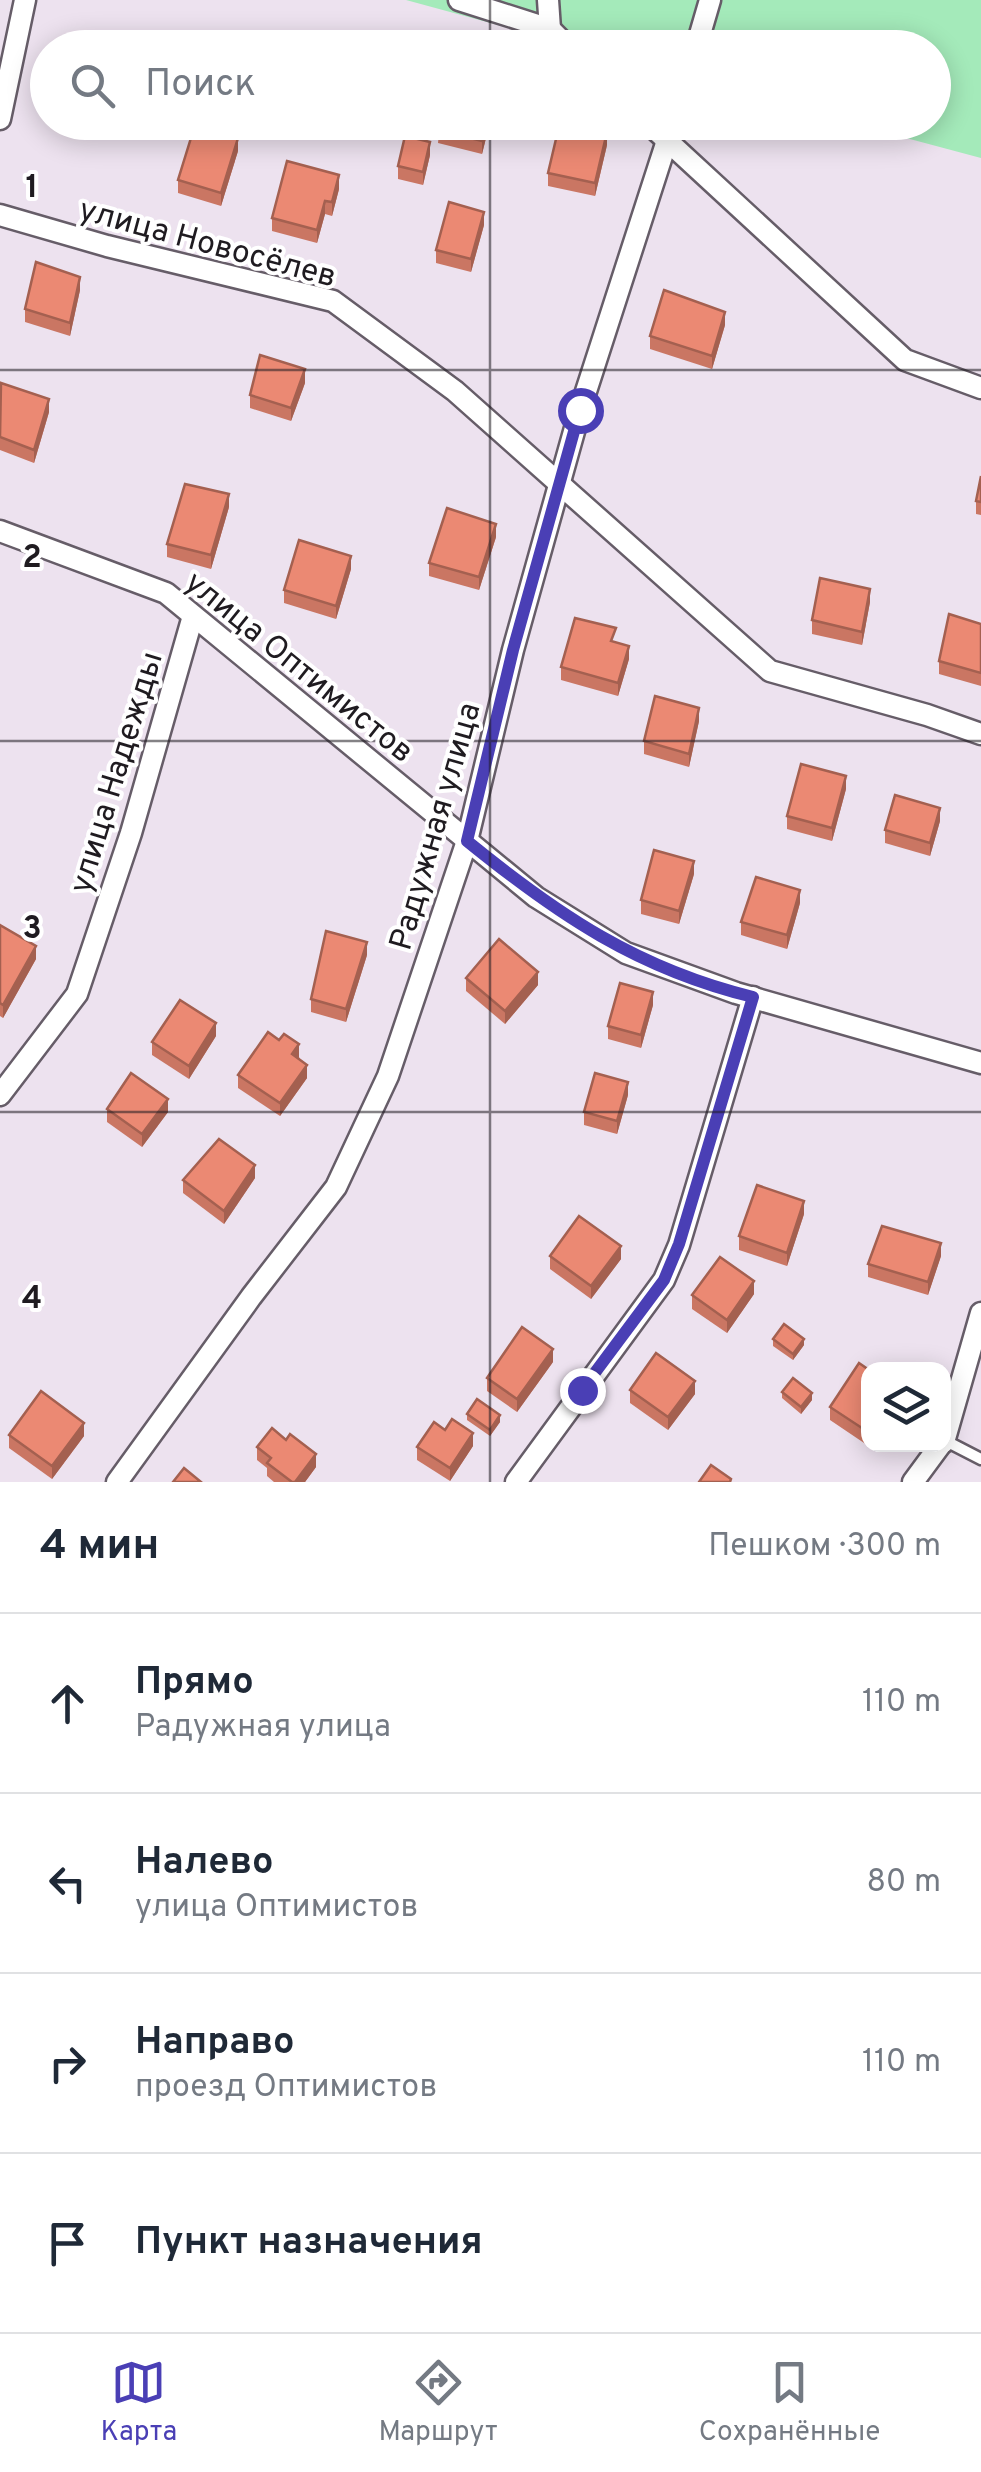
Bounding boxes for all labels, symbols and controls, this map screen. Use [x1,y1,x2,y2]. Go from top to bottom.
search box [30,30,951,140]
icon: search [65,58,120,113]
text: Поиск [145,61,256,110]
text: 1 [26,169,38,209]
street label: улица Новосёлев [74,191,340,298]
route start [558,388,604,434]
text: 2 [22,539,42,579]
street label: улица Оптимистов [175,564,421,773]
street label: улица Надежды [62,647,174,899]
street label: Радужная улица [382,698,491,955]
text: 3 [22,910,42,950]
text: 4 [22,1280,42,1320]
map controls [861,1362,951,1452]
button: layers [861,1362,951,1452]
route end [560,1368,606,1414]
text: 4 мин [40,1521,159,1574]
text: Пешком · 300 m [708,1527,941,1567]
text: Прямо [135,1659,254,1708]
icon: ahead [40,1676,95,1731]
text: 110 m [862,1683,941,1723]
text: Радужная улица [135,1708,391,1748]
text: Налево [135,1839,274,1888]
icon: left [40,1856,95,1911]
text: 80 m [867,1863,941,1903]
text: улица Оптимистов [135,1888,418,1928]
text: Направо [135,2019,295,2068]
icon: right [40,2036,95,2091]
text: 110 m [862,2043,941,2083]
text: проезд Оптимистов [135,2068,437,2108]
icon: arrive [40,2216,95,2271]
text: Пункт назначения [135,2219,483,2268]
tab: Карта [101,2355,177,2451]
tab: Маршрут [378,2355,498,2451]
tab: Сохранённые [699,2355,880,2451]

